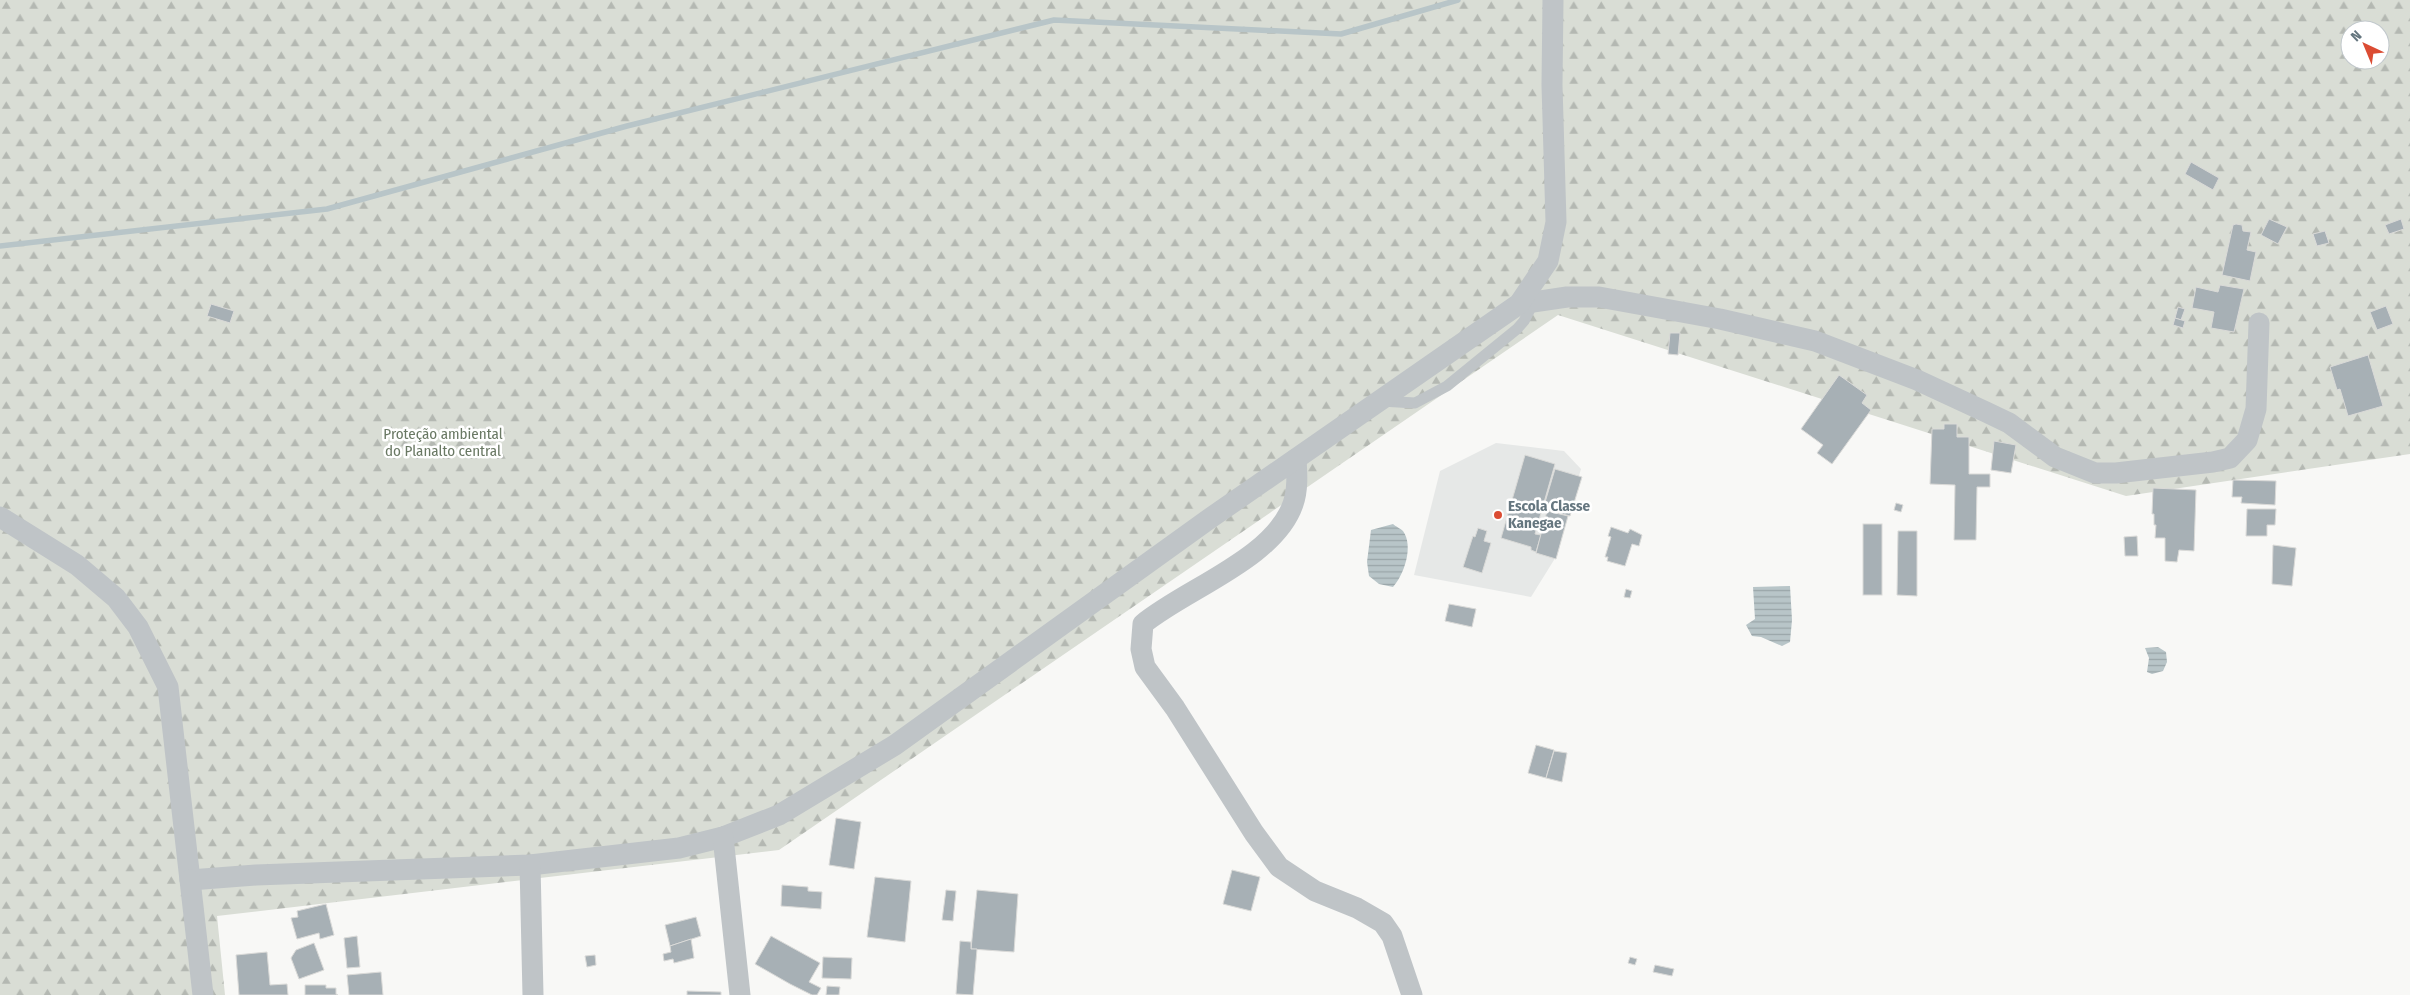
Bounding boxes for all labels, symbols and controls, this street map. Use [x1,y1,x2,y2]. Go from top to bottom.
north arrow [2340,20,2390,70]
text: N [2347,27,2365,45]
park label: Proteção ambiental do Planalto central [383,425,503,460]
place label: Escola Classe Kanegae [1508,497,1591,532]
marker: Escola Classe Kanegae [1492,509,1504,521]

